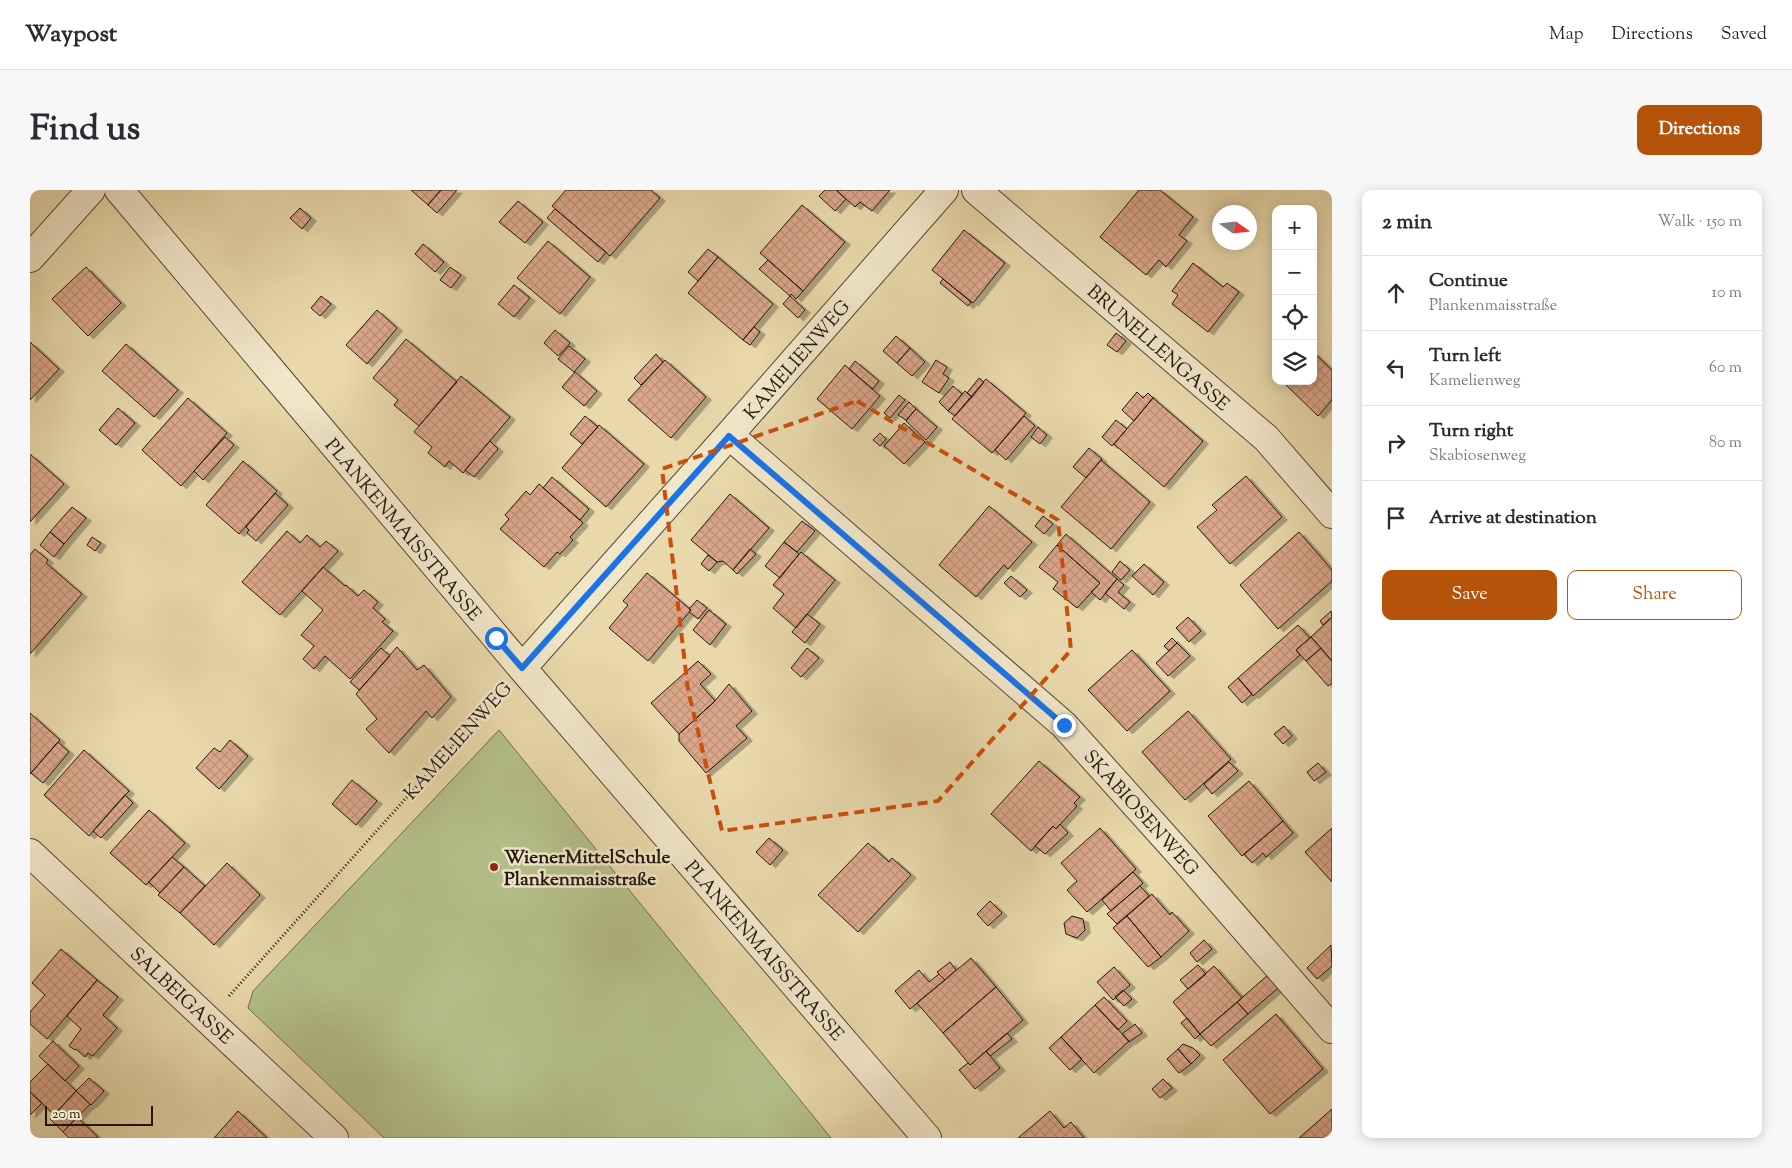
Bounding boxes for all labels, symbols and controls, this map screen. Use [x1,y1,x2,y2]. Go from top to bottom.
text: Waypost [25,18,117,52]
text: Map [1549,22,1584,48]
text: Directions [1612,22,1693,48]
text: Saved [1721,22,1767,48]
text: Find us [30,105,140,156]
button: Directions [1637,105,1762,155]
north arrow [1212,205,1257,250]
map controls [1272,205,1317,385]
button: + [1272,205,1317,250]
text: 2 min [1382,208,1432,238]
text: Walk · 150 m [1658,211,1742,234]
button: − [1272,250,1317,295]
text: Continue [1429,268,1508,295]
street label: BRUNELLENGASSE [1080,279,1235,419]
icon: ahead [1382,279,1410,307]
text: 10 m [1712,282,1742,305]
street label: KAMELIENWEG [738,295,857,426]
button: locate [1272,295,1317,340]
text: Plankenmaisstraße [1429,295,1557,318]
button: layers [1272,340,1317,385]
text: Turn left [1429,343,1501,370]
icon: left [1382,354,1410,382]
text: 60 m [1709,357,1742,380]
text: Kamelienweg [1429,370,1521,393]
text: Turn right [1429,418,1513,445]
icon: right [1382,429,1410,457]
text: 80 m [1709,432,1742,455]
street label: PLANKENMAISSTRASSE [317,433,487,628]
text: Skabiosenweg [1429,445,1526,468]
icon: arrive [1382,504,1410,532]
text: Arrive at destination [1429,505,1597,532]
button: Save [1382,570,1557,620]
button: Share [1567,570,1742,620]
route start [485,627,508,650]
street label: KAMELIENWEG [398,677,519,807]
route end [1053,714,1076,737]
street label: SKABIOSENWEG [1076,745,1204,883]
place label: WienerMittelSchule Plankenmaisstraße [504,845,670,894]
street label: PLANKENMAISSTRASSE [677,856,849,1048]
marker: WienerMittelSchule Plankenmaisstraße [488,861,500,873]
street label: SALBEIGASSE [123,942,238,1052]
scale bar [45,1103,152,1126]
text: 20 m [52,1105,81,1125]

